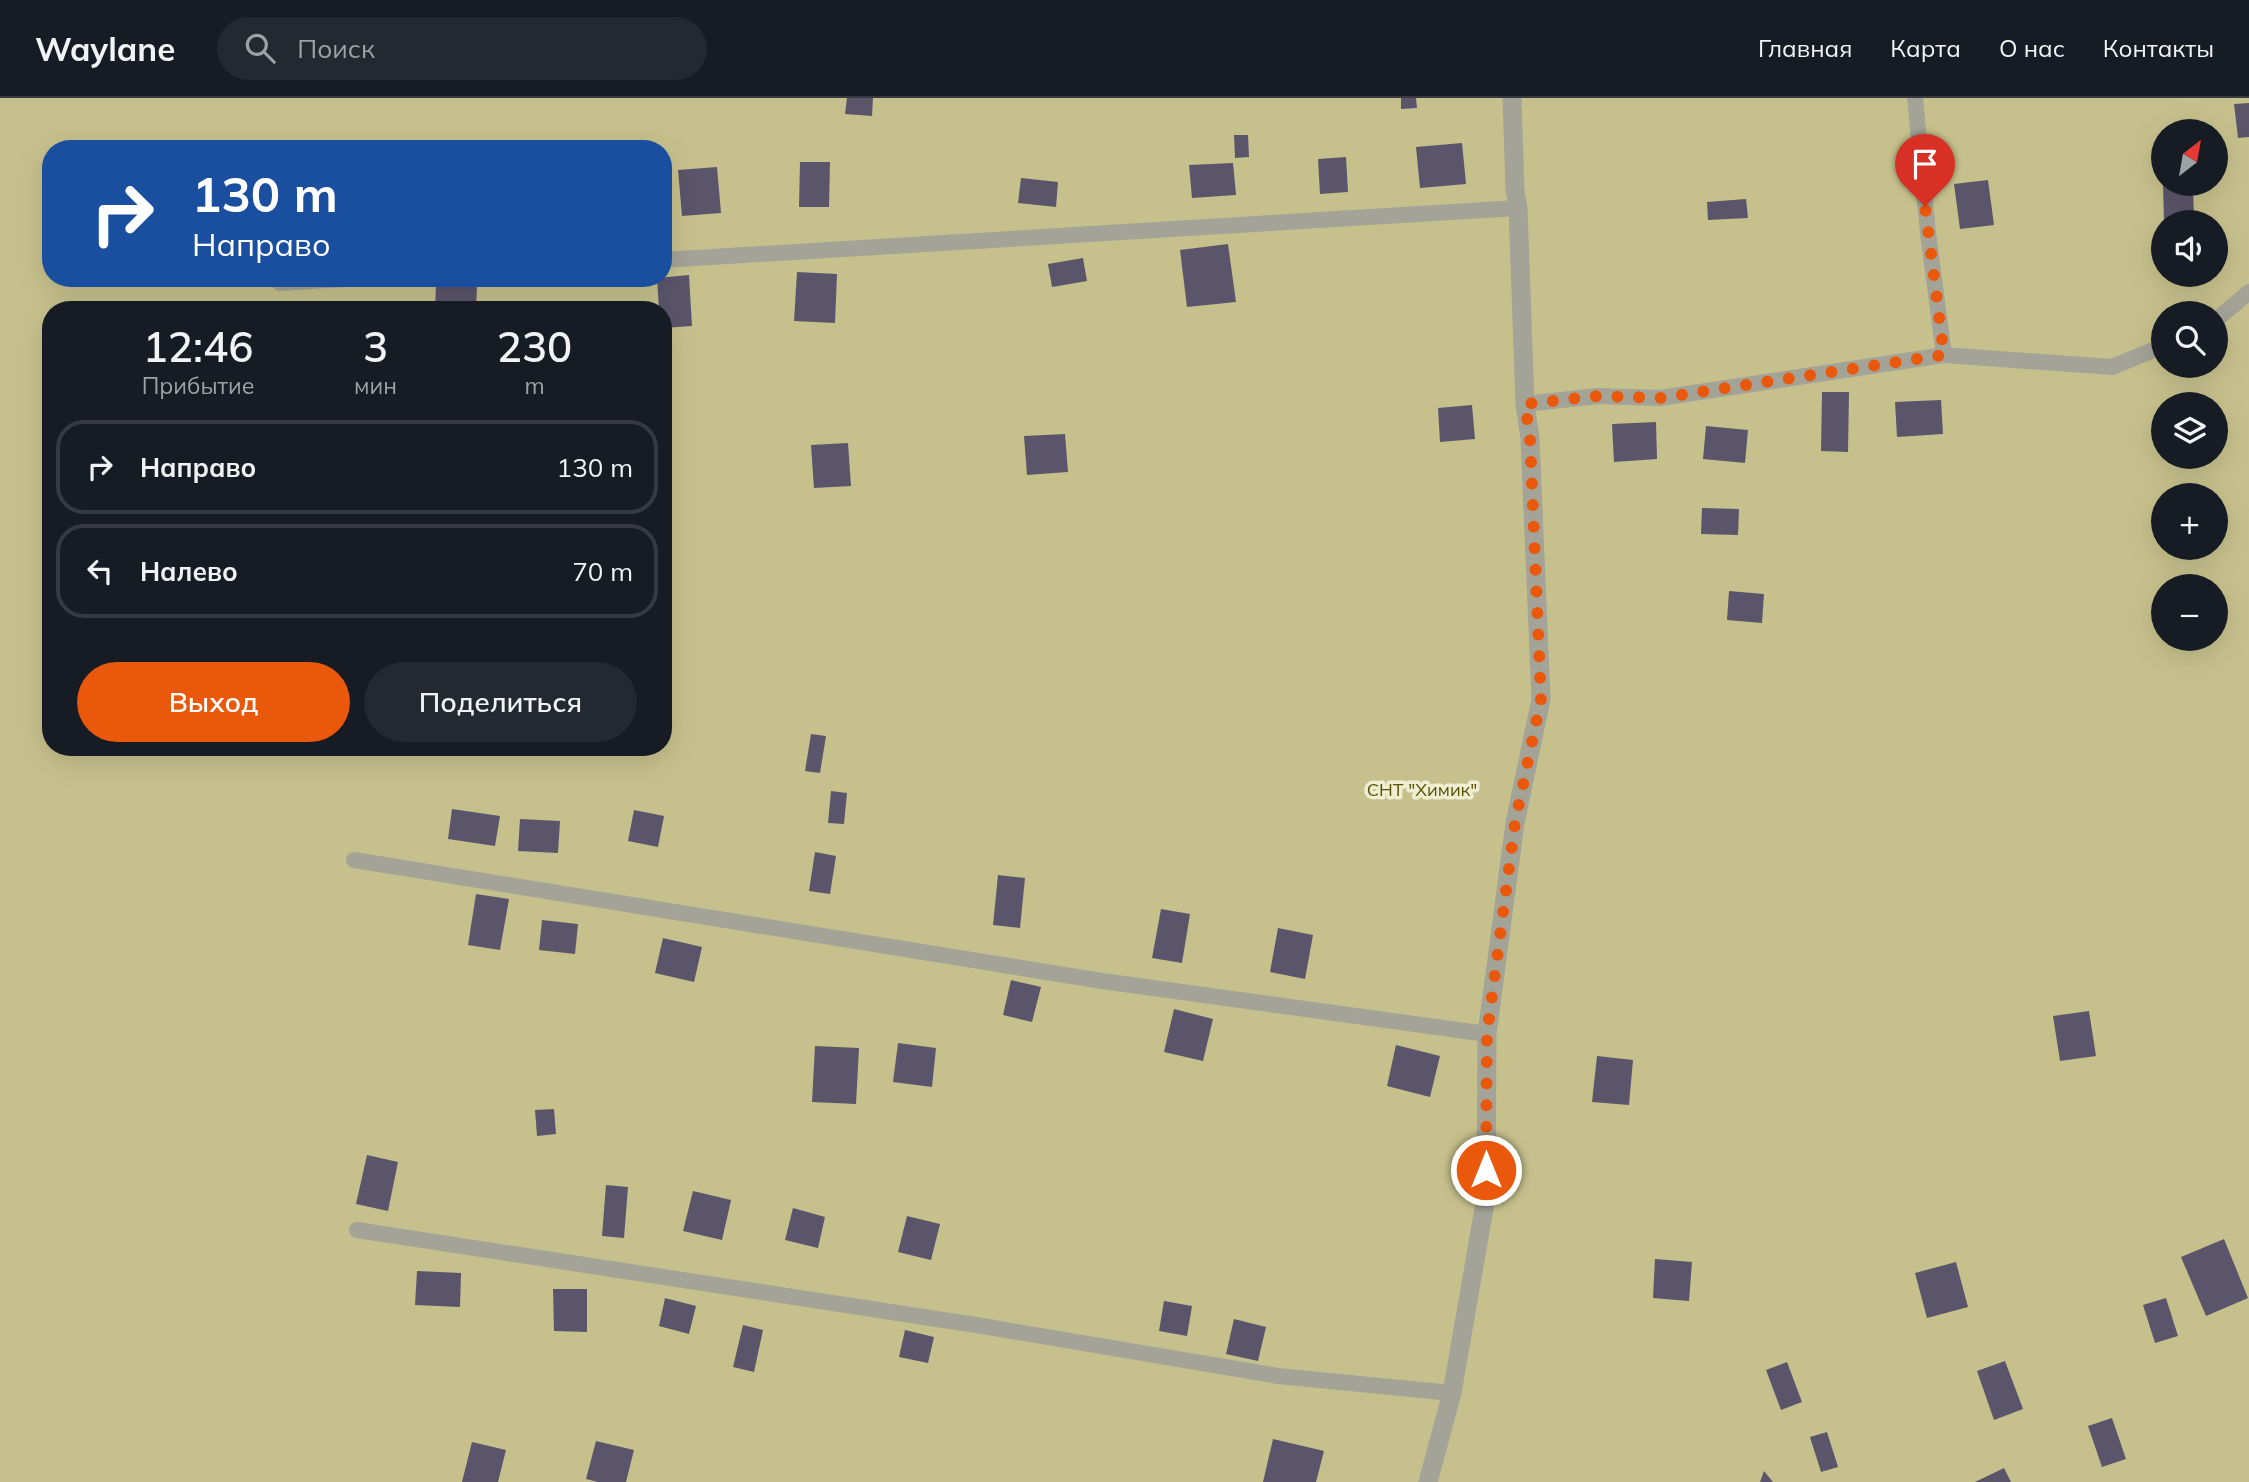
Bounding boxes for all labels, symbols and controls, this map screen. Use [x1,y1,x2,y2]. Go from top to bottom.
search box [217,17,707,80]
text: Waylane [35,28,175,69]
icon: search [241,29,279,67]
text: Поиск [297,32,375,65]
text: Главная [1758,33,1852,63]
text: Карта [1890,33,1961,63]
text: О нас [1999,33,2065,63]
text: Контакты [2103,33,2214,63]
north arrow [2151,119,2228,196]
map controls [2151,119,2228,651]
pin [1895,134,1955,206]
icon: arrive [1906,145,1944,183]
text: 130 m [192,163,338,224]
icon: right [77,168,168,259]
button: sound [2151,210,2228,287]
text: Направо [192,224,331,264]
button: search [2151,301,2228,378]
text: 12:46 [143,320,253,373]
text: 3 [363,320,388,373]
text: 230 [497,320,572,373]
text: Прибытие [142,371,254,400]
text: мин [354,371,397,400]
text: m [524,371,545,400]
button: layers [2151,392,2228,469]
icon: right [81,448,119,486]
text: Направо [140,451,256,484]
text: 130 m [557,451,633,484]
button: + [2151,483,2228,560]
icon: left [81,552,119,590]
text: Налево [140,555,238,588]
text: 70 m [572,555,633,588]
button: − [2151,574,2228,651]
button: Выход [77,662,350,742]
button: Поделиться [364,662,637,742]
park label: СНТ "Химик" [1367,778,1477,801]
position arrow [1449,1133,1523,1207]

